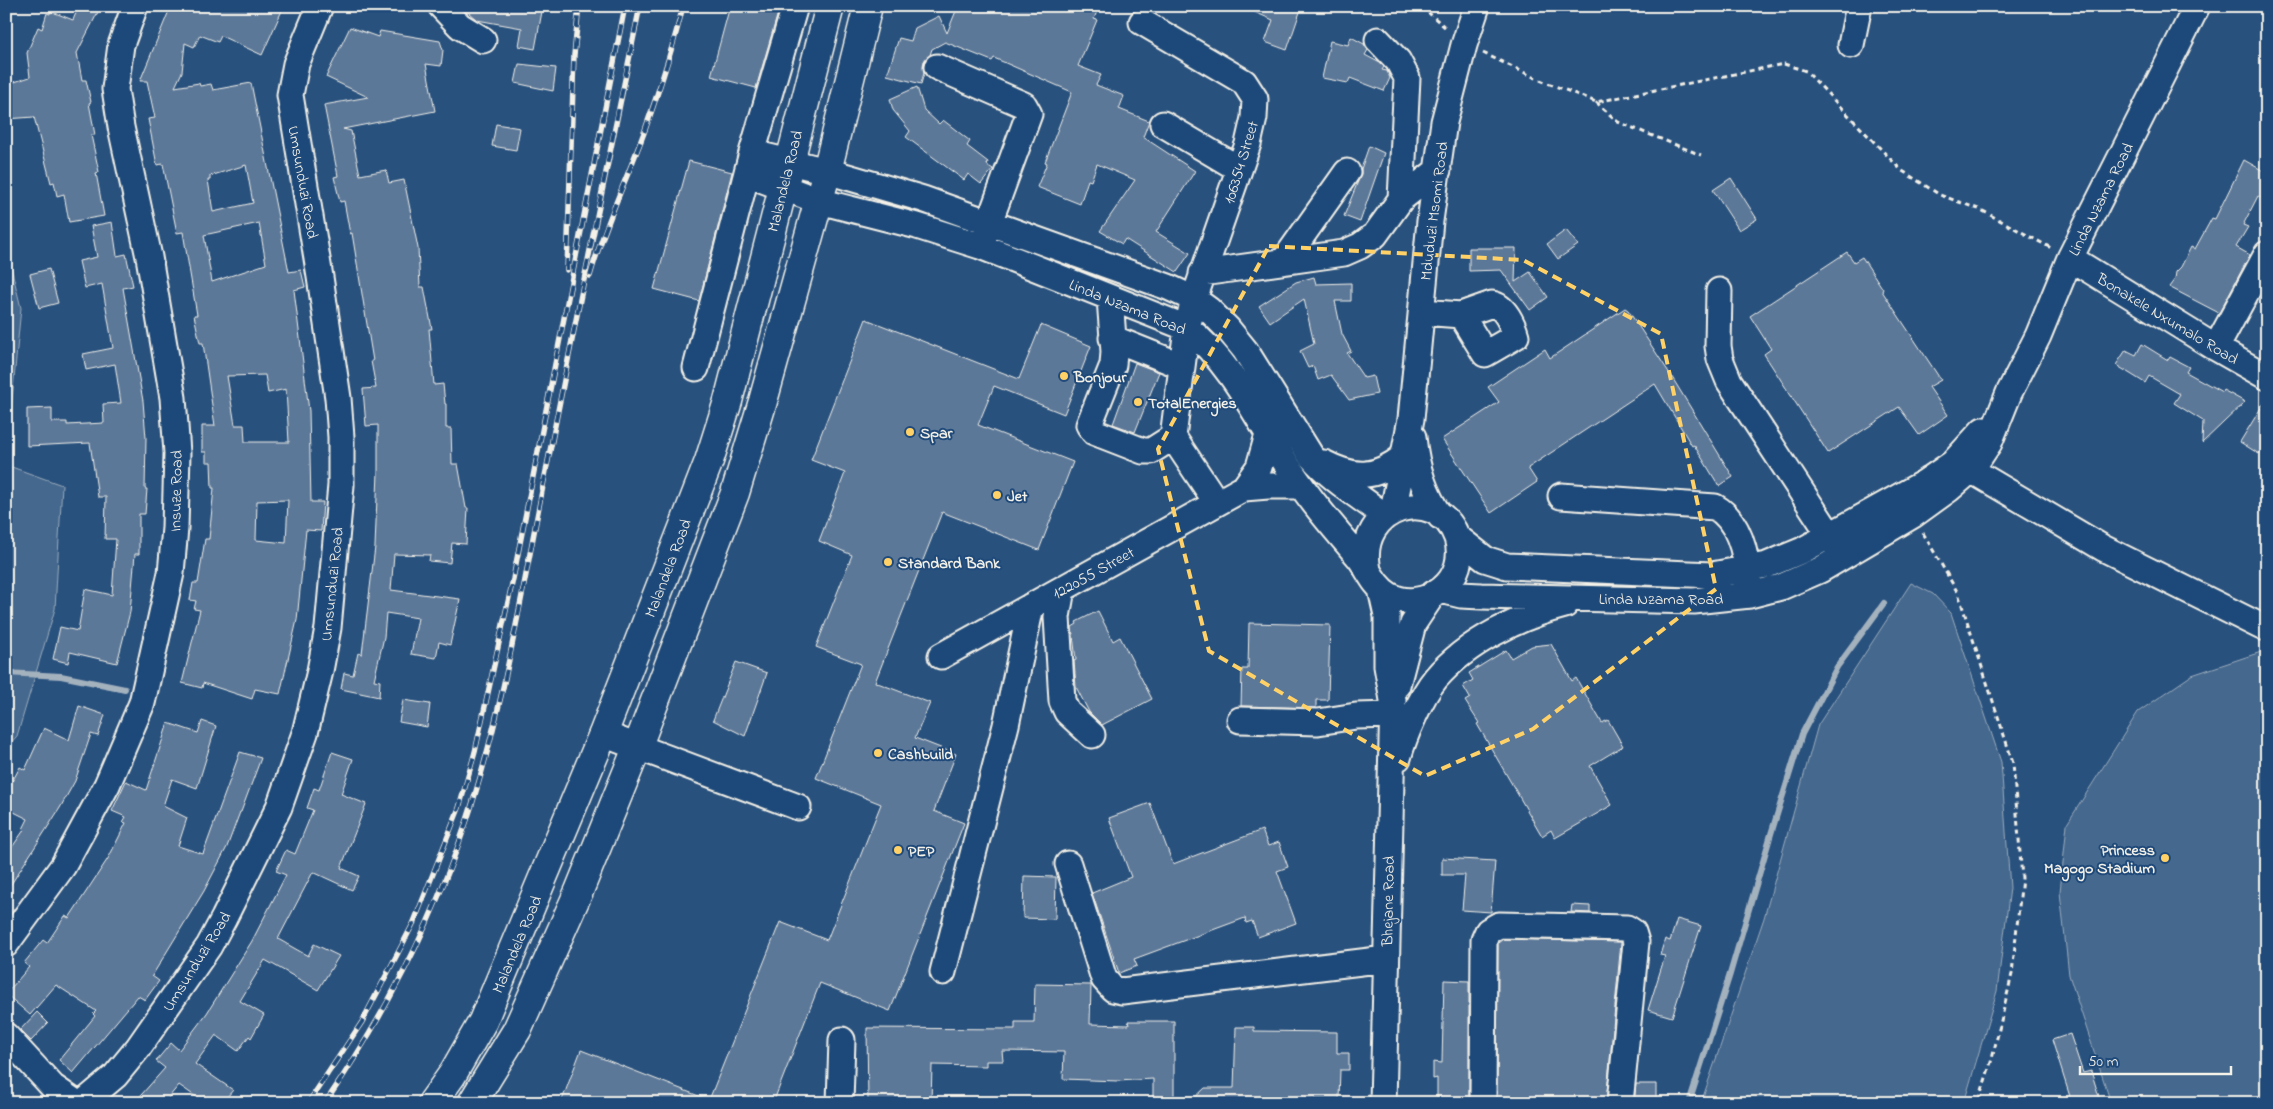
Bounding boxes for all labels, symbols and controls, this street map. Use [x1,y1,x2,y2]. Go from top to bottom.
street label: 106354 Street [1218,117,1266,207]
street label: Umsunduzi Road [280,124,324,241]
street label: Malandela Road [762,128,810,235]
street label: Linda Nzama Road [2063,139,2141,261]
street label: Mduduzi Msomi Road [1415,140,1455,282]
street label: Bonakele Nxumalo Road [2091,267,2242,372]
street label: Linda Nzama Road [1065,273,1189,342]
place label: Bonjour [1073,366,1128,390]
marker: Bonjour [1058,370,1070,382]
place label: TotalEnergies [1148,392,1237,417]
marker: TotalEnergies [1132,396,1144,408]
place label: Spar [920,422,954,446]
marker: Spar [904,426,916,438]
street label: Insuze Road [164,450,190,532]
place label: Jet [1007,485,1028,509]
marker: Jet [991,489,1003,501]
street label: Malandela Road [639,516,699,621]
street label: Umsunduzi Road [315,526,351,642]
street label: 122055 Street [1049,541,1140,606]
place label: Standard Bank [898,552,1001,576]
marker: Standard Bank [882,556,894,568]
street label: Linda Nzama Road [1599,588,1723,612]
place label: Cashbuild [888,743,953,767]
marker: Cashbuild [872,747,884,759]
place label: Princess Magogo Stadium [2044,839,2156,882]
place label: PEP [908,840,935,864]
marker: PEP [892,844,904,856]
marker: Princess Magogo Stadium [2159,852,2171,864]
street label: Bhejane Road [1376,856,1402,947]
street label: Malandela Road [487,892,549,997]
street label: Umsunduzi Road [157,907,238,1017]
scale bar [2080,1044,2232,1076]
text: 50 m [2088,1051,2119,1073]

